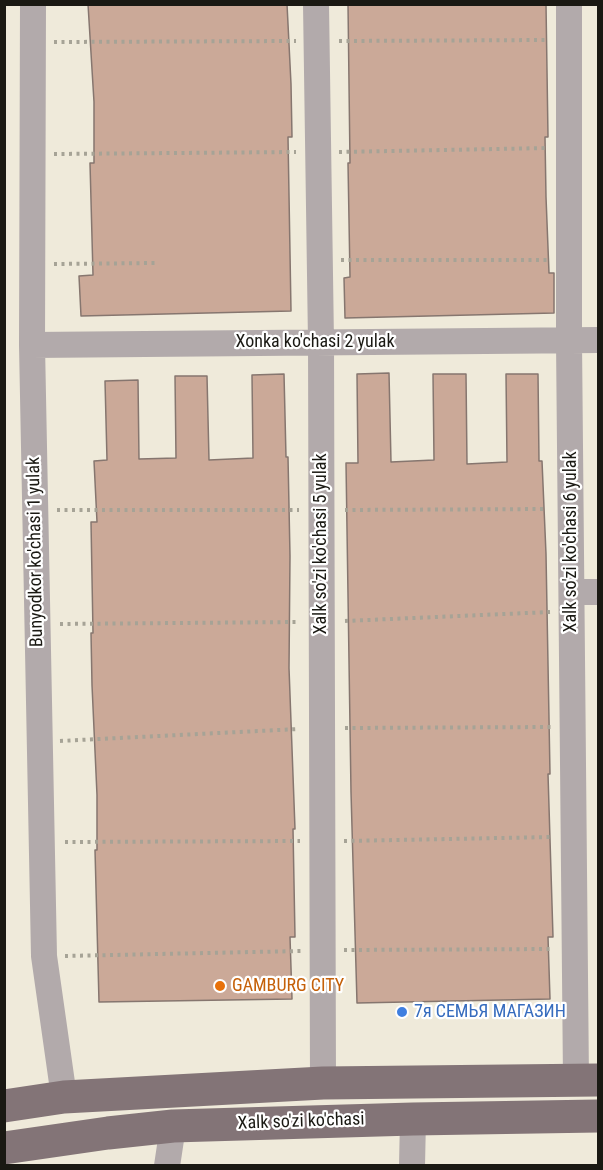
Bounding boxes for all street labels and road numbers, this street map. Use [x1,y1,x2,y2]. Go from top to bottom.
street label: Xonka ko'chasi 2 yulak [235,331,395,353]
street label: Xalk so'zi ko'chasi 6 yulak [560,451,582,633]
street label: Xalk so'zi ko'chasi 5 yulak [310,453,332,635]
street label: Bunyodkor ko'chasi 1 yulak [24,457,48,647]
street label: Xalk so'zi ko'chasi [237,1109,365,1135]

